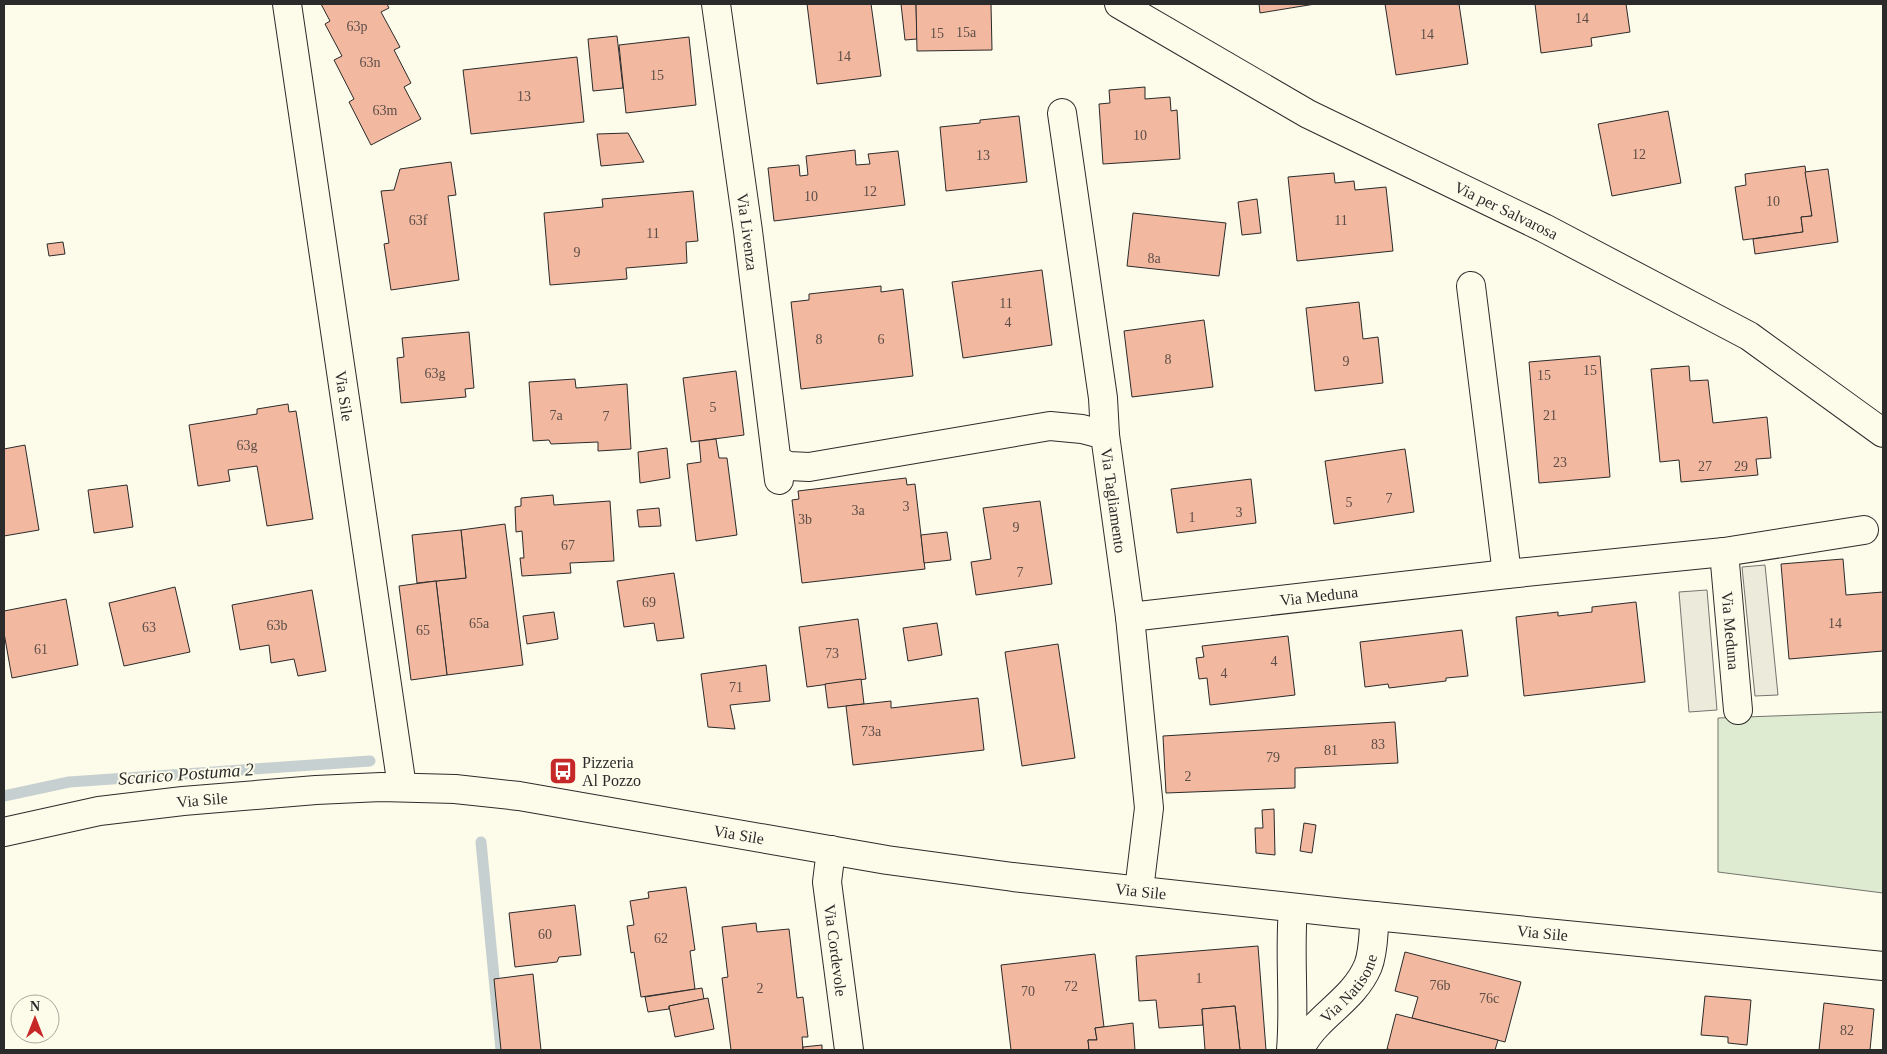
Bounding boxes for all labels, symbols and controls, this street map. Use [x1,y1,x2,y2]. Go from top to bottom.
house number: 14 [1575,11,1589,26]
house number: 63p [347,19,368,34]
house number: 15a [956,25,977,40]
house number: 15 [930,26,944,41]
house number: 14 [1420,27,1434,42]
house number: 14 [837,49,851,64]
house number: 63n [360,55,381,70]
house number: 15 [650,68,664,83]
house number: 13 [517,89,531,104]
house number: 63m [373,103,398,118]
house number: 10 [1133,128,1147,143]
house number: 12 [1632,147,1646,162]
house number: 13 [976,148,990,163]
street label: Via per Salvarosa [1452,178,1561,243]
house number: 12 [863,184,877,199]
house number: 10 [804,189,818,204]
street label: Via Livenza [734,192,761,271]
house number: 10 [1766,194,1780,209]
house number: 63f [409,213,428,228]
house number: 11 [1334,213,1348,228]
house number: 11 [646,226,660,241]
house number: 9 [574,245,581,260]
house number: 8a [1147,251,1161,266]
house number: 11 [999,296,1013,311]
house number: 4 [1005,315,1012,330]
house number: 8 [816,332,823,347]
house number: 6 [878,332,885,347]
house number: 8 [1165,352,1172,367]
house number: 9 [1343,354,1350,369]
house number: 15 [1583,363,1597,378]
house number: 63g [425,366,446,381]
house number: 15 [1537,368,1551,383]
street label: Via Sile [332,369,356,422]
house number: 5 [710,400,717,415]
house number: 7a [549,408,563,423]
house number: 21 [1543,408,1557,423]
house number: 7 [603,409,610,424]
house number: 63g [237,438,258,453]
street label: Via Tagliamento [1098,447,1129,554]
house number: 23 [1553,455,1567,470]
house number: 27 [1698,459,1712,474]
house number: 29 [1734,459,1748,474]
house number: 7 [1386,491,1393,506]
house number: 5 [1346,495,1353,510]
house number: 3 [903,499,910,514]
house number: 3a [851,503,865,518]
house number: 3 [1236,505,1243,520]
house number: 1 [1189,510,1196,525]
house number: 3b [798,512,812,527]
house number: 9 [1013,520,1020,535]
house number: 67 [561,538,575,553]
house number: 7 [1017,565,1024,580]
street label: Via Meduna [1279,583,1359,609]
street label: Via Meduna [1719,591,1742,671]
house number: 69 [642,595,656,610]
house number: 65a [469,616,490,631]
house number: 14 [1828,616,1842,631]
house number: 63b [267,618,288,633]
house number: 63 [142,620,156,635]
house number: 65 [416,623,430,638]
house number: 61 [34,642,48,657]
house number: 73 [825,646,839,661]
house number: 4 [1271,654,1278,669]
house number: 4 [1221,666,1228,681]
house number: 71 [729,680,743,695]
house number: 73a [861,724,882,739]
house number: 83 [1371,737,1385,752]
house number: 81 [1324,743,1338,758]
house number: 79 [1266,750,1280,765]
place label: Pizzeria Al Pozzo [582,754,641,789]
bus stop icon: Pizzeria Al Pozzo [548,756,578,786]
water label: Scarico Postuma 2 [117,759,255,789]
house number: 2 [1185,769,1192,784]
street label: Via Sile [176,789,228,811]
street label: Via Sile [712,822,765,847]
street label: Via Sile [1114,880,1167,903]
street label: Via Cordevole [821,903,850,997]
street label: Via Sile [1516,922,1569,944]
house number: 60 [538,927,552,942]
house number: 62 [654,931,668,946]
street label: Via Natisone [1317,953,1380,1026]
house number: 1 [1196,971,1203,986]
house number: 76b [1430,978,1451,993]
house number: 72 [1064,979,1078,994]
house number: 2 [757,981,764,996]
house number: 70 [1021,984,1035,999]
house number: 76c [1479,991,1499,1006]
north arrow [10,994,60,1044]
text: N [30,999,40,1014]
house number: 82 [1840,1023,1854,1038]

